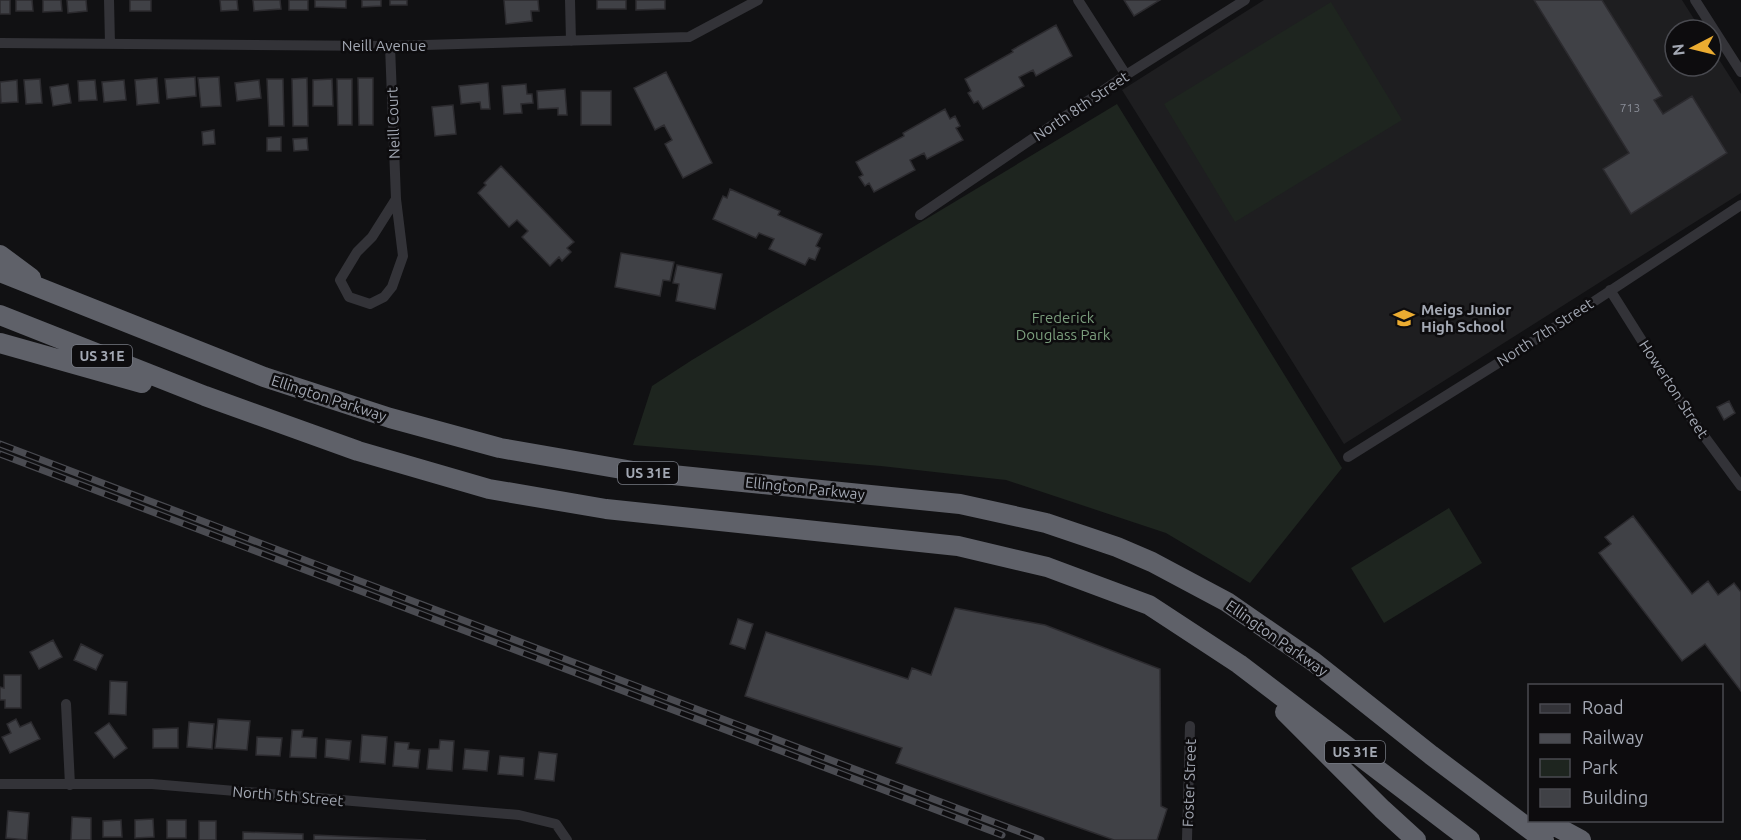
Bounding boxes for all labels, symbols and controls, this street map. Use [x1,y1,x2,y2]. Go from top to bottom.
north arrow [1663,18,1723,78]
street label: Neill Avenue [342,37,426,54]
text: N [1668,43,1688,57]
street label: North 8th Street [1030,68,1132,144]
street label: Neill Court [383,87,403,159]
house number: 713 [1620,101,1640,114]
street label: North 7th Street [1494,295,1596,369]
place label: Meigs Junior High School [1421,301,1512,335]
school or university icon: Meigs Junior High School [1392,306,1416,330]
park label: Frederick Douglass Park [1016,309,1111,343]
street label: Howerton Street [1636,337,1712,441]
road number: US 31E [72,345,132,367]
street label: Ellington Parkway [269,371,389,425]
road number: US 31E [618,462,678,484]
street label: Ellington Parkway [744,473,866,503]
street label: Ellington Parkway [1223,597,1331,679]
legend [1528,684,1723,822]
text: Road [1582,697,1624,717]
text: Railway [1582,727,1644,747]
street label: Foster Street [1179,738,1199,827]
road number: US 31E [1325,741,1385,763]
text: Park [1582,757,1618,777]
street label: North 5th Street [232,783,344,809]
text: Building [1582,787,1648,807]

